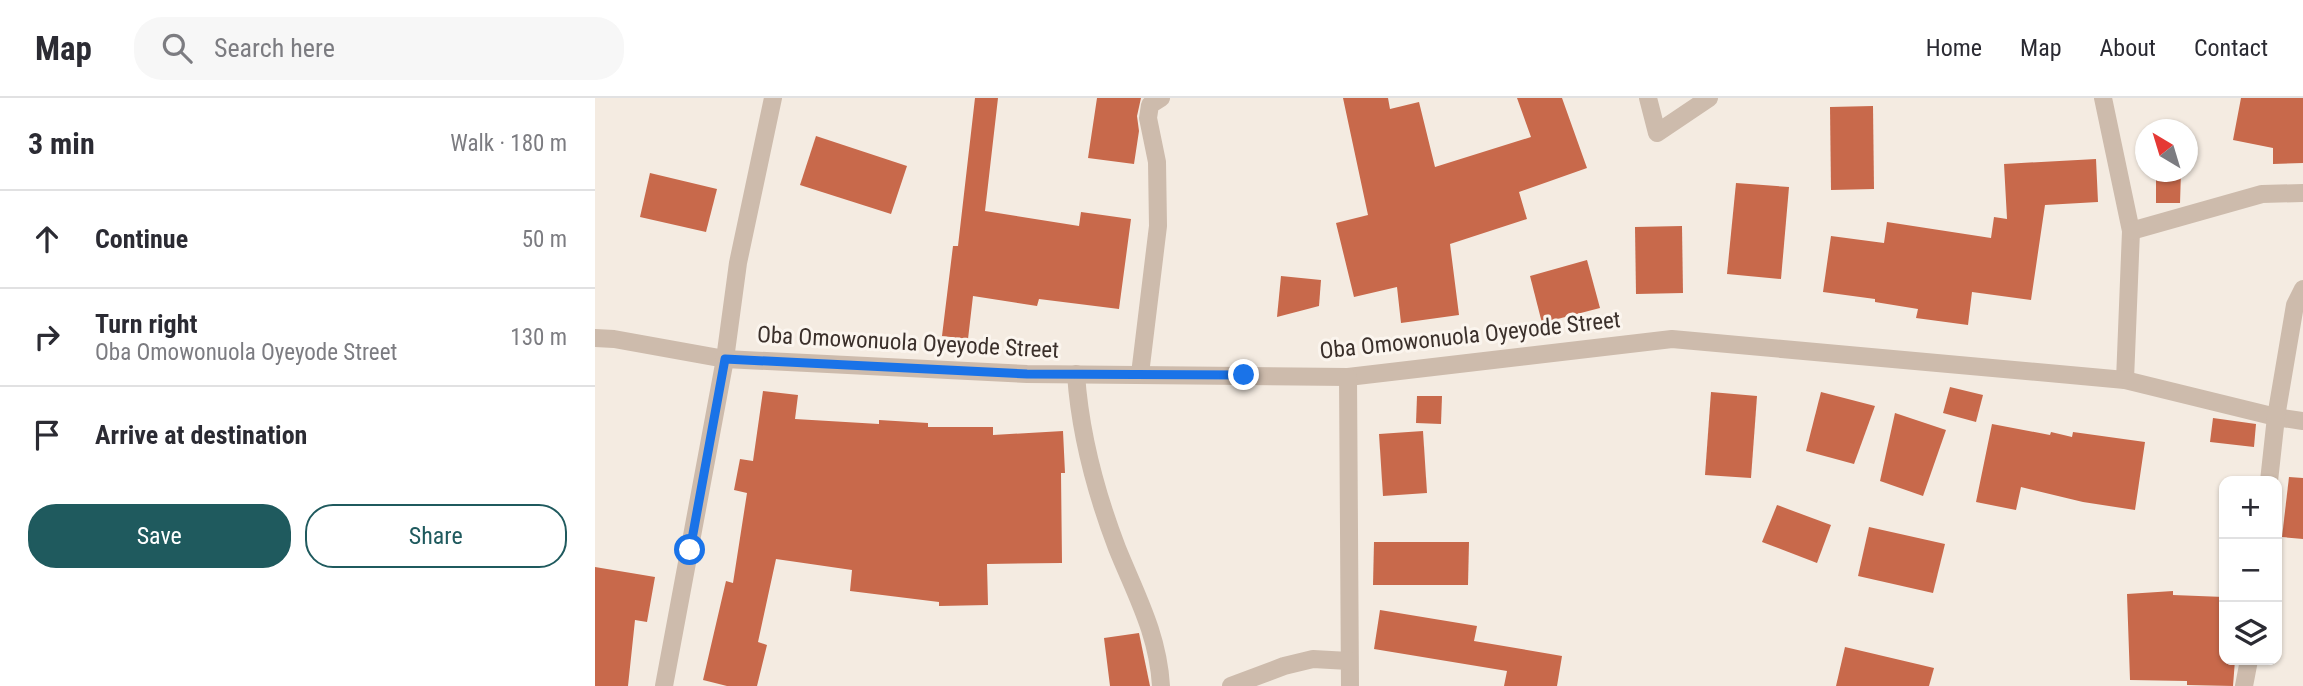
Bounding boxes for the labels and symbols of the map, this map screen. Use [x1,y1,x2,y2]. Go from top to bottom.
north arrow [2135,119,2198,182]
street label: Oba Omowonuola Oyeyode Street [1318,306,1622,365]
street label: Oba Omowonuola Oyeyode Street [756,321,1060,364]
route end [1228,359,1259,390]
route start [674,534,705,565]

